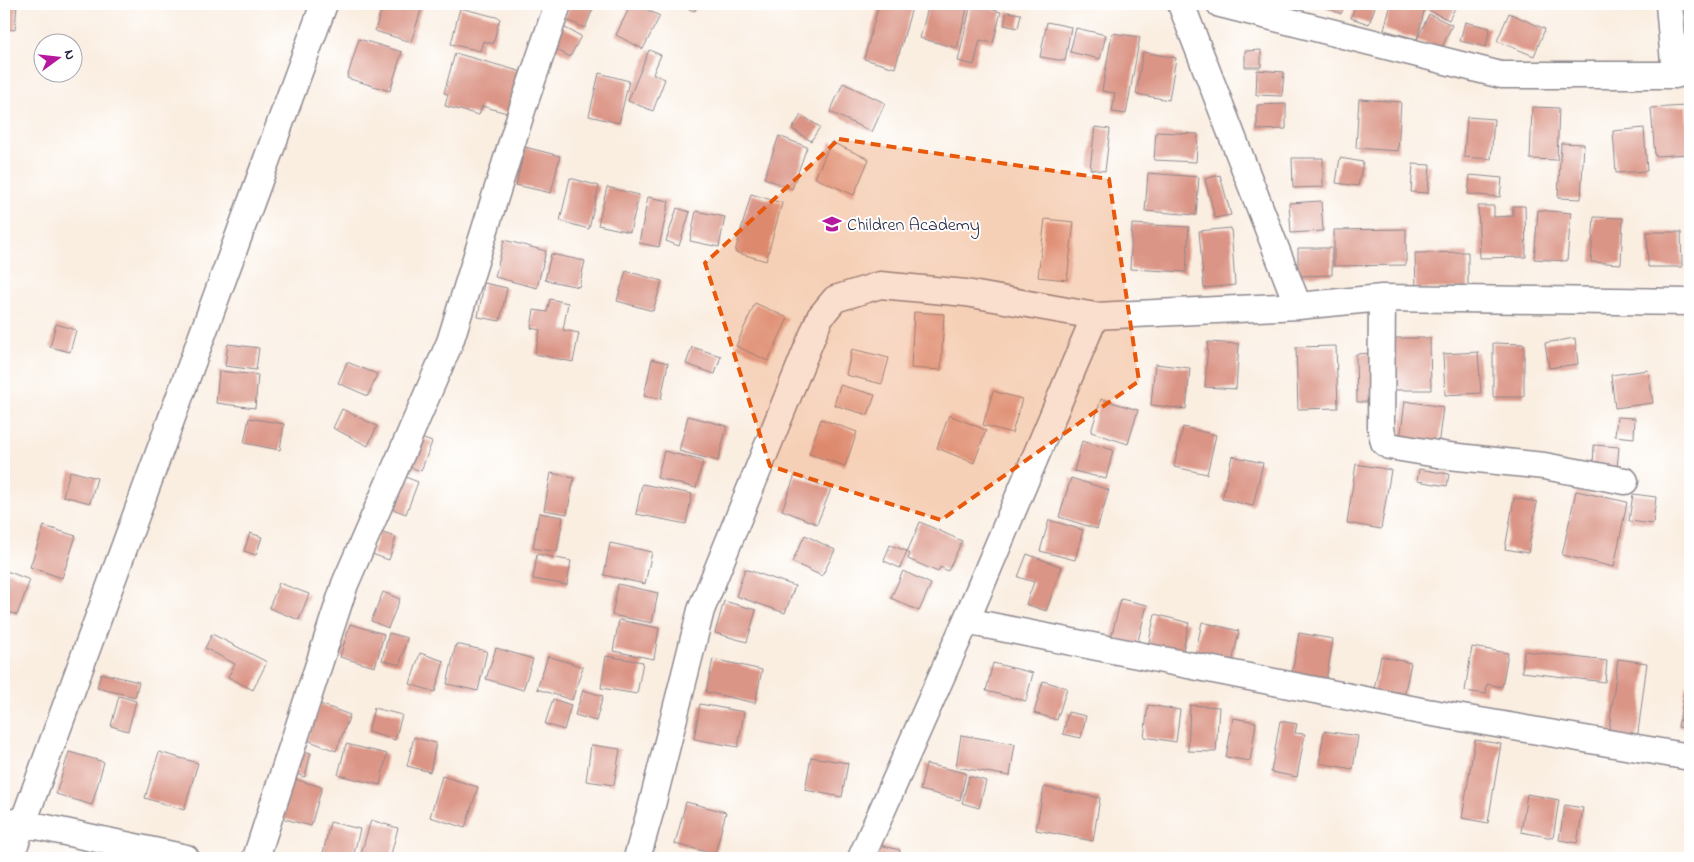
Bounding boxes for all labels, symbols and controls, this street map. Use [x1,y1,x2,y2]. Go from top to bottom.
north arrow [32,32,82,82]
text: N [58,48,80,62]
school or university icon: Children Academy [821,213,843,235]
place label: Children Academy [847,213,980,239]

